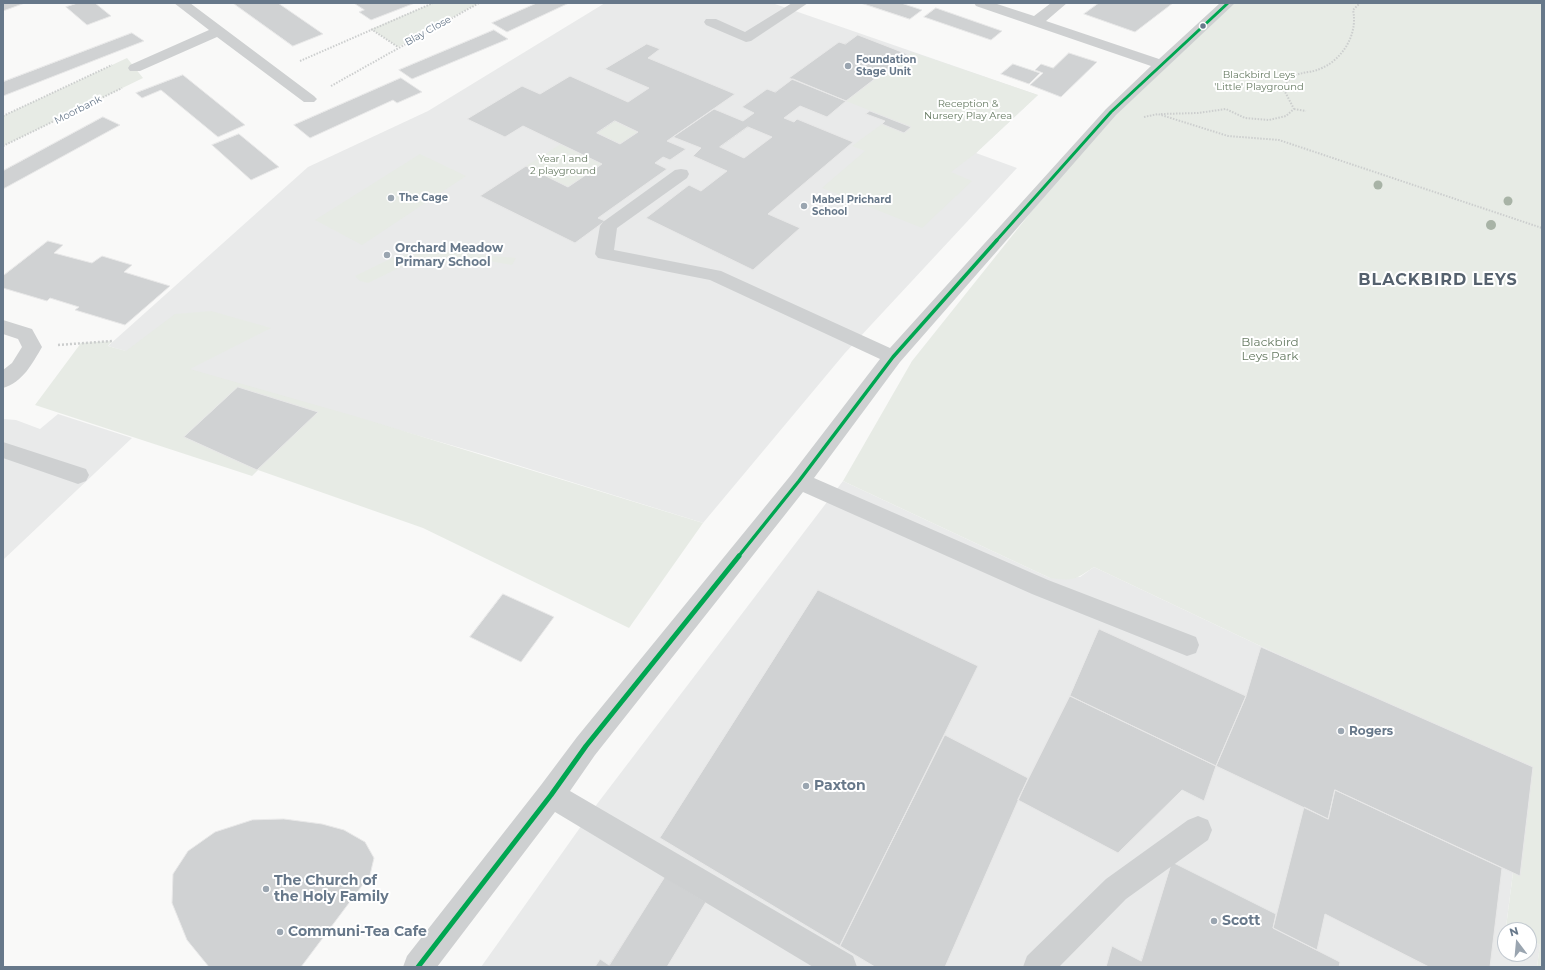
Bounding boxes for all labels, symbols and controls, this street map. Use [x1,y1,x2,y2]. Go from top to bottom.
street label: Blay Close [403,13,453,49]
unlabelled marker [1198,21,1208,31]
place label: Foundation Stage Unit [856,54,917,78]
marker: Foundation Stage Unit [843,61,853,71]
park label: Blackbird Leys 'Little' Playground [1214,69,1304,92]
street label: Moorbank [52,93,104,127]
park label: Reception & Nursery Play Area [924,98,1012,122]
park label: Year 1 and 2 playground [530,153,596,176]
place label: The Cage [399,192,448,204]
marker: The Cage [386,193,396,203]
place label: Mabel Prichard School [812,194,891,218]
marker: Mabel Prichard School [799,201,809,211]
place label: Orchard Meadow Primary School [395,241,503,269]
marker: Orchard Meadow Primary School [382,250,392,260]
district label: BLACKBIRD LEYS [1358,270,1518,290]
park label: Blackbird Leys Park [1241,335,1299,363]
place label: Rogers [1349,724,1393,738]
marker: Rogers [1336,726,1346,736]
place label: Paxton [814,778,866,794]
marker: Paxton [801,781,811,791]
place label: The Church of the Holy Family [274,873,389,906]
marker: The Church of the Holy Family [261,884,271,894]
place label: Scott [1222,913,1260,929]
marker: Scott [1209,916,1219,926]
north arrow [1497,922,1537,962]
text: N [1508,923,1520,939]
place label: Communi-Tea Cafe [288,924,427,940]
marker: Communi-Tea Cafe [275,927,285,937]

